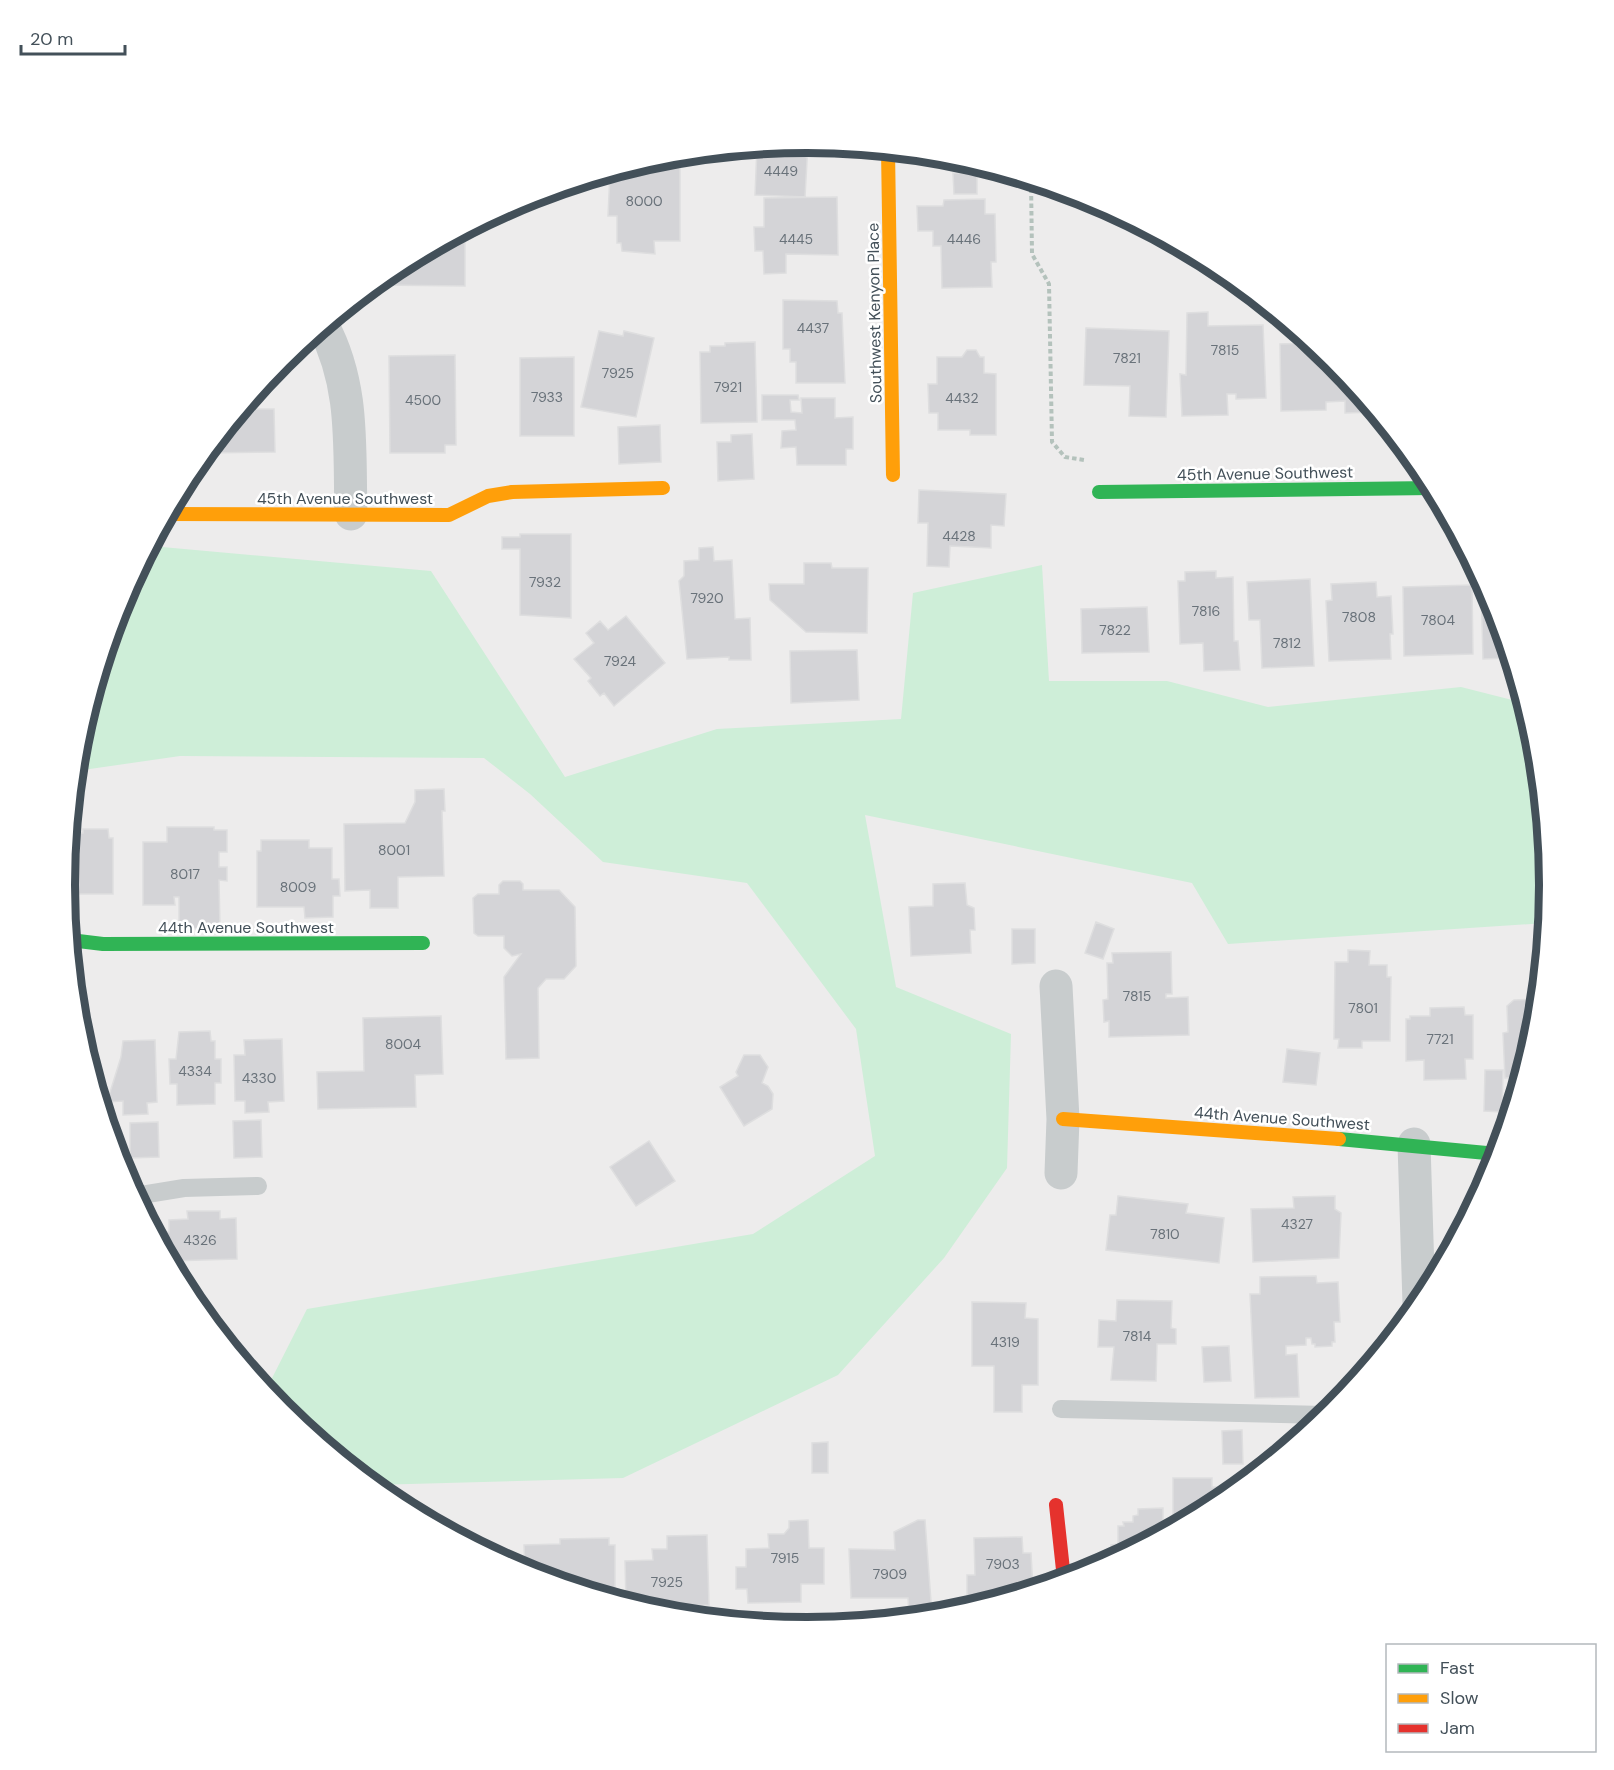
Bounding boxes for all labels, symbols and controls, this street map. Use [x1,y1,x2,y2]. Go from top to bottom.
scale bar [21,18,124,56]
text: 20 m [30,27,73,51]
house number: 4449 [764,162,798,180]
house number: 8000 [625,192,663,210]
street label: Southwest Kenyon Place [862,223,887,403]
house number: 4445 [779,230,813,248]
house number: 4446 [947,230,981,248]
house number: 4437 [797,319,829,337]
house number: 7815 [1211,341,1239,359]
house number: 7821 [1113,349,1141,367]
house number: 7925 [602,364,634,382]
house number: 7921 [714,378,742,396]
house number: 7933 [531,388,563,406]
house number: 4432 [945,389,979,407]
house number: 4500 [405,391,441,409]
street label: 45th Avenue Southwest [1177,461,1353,486]
street label: 45th Avenue Southwest [257,488,433,509]
house number: 4428 [942,527,976,545]
house number: 7932 [529,573,561,591]
house number: 7920 [690,589,724,607]
house number: 7816 [1192,602,1220,620]
house number: 7808 [1342,608,1376,626]
house number: 7804 [1421,611,1455,629]
house number: 7822 [1099,621,1131,639]
house number: 7812 [1273,634,1301,652]
house number: 7924 [604,652,636,670]
house number: 8001 [378,841,410,859]
house number: 8017 [170,865,200,883]
house number: 8009 [280,878,316,896]
street label: 44th Avenue Southwest [158,917,334,938]
house number: 7815 [1123,987,1151,1005]
house number: 7801 [1348,999,1378,1017]
house number: 7721 [1426,1030,1454,1048]
house number: 8004 [385,1035,422,1053]
house number: 4334 [178,1062,212,1080]
house number: 4330 [242,1069,276,1087]
street label: 44th Avenue Southwest [1193,1102,1371,1135]
house number: 4327 [1281,1215,1313,1233]
house number: 7810 [1150,1225,1180,1243]
house number: 4326 [183,1231,217,1249]
house number: 7814 [1123,1327,1152,1345]
house number: 4319 [990,1333,1020,1351]
house number: 7915 [771,1549,799,1567]
house number: 7903 [986,1555,1020,1573]
house number: 7909 [873,1565,907,1583]
house number: 7925 [651,1573,683,1591]
legend [1386,1644,1596,1752]
text: Fast [1440,1656,1475,1680]
text: Slow [1440,1686,1479,1710]
text: Jam [1440,1716,1475,1740]

